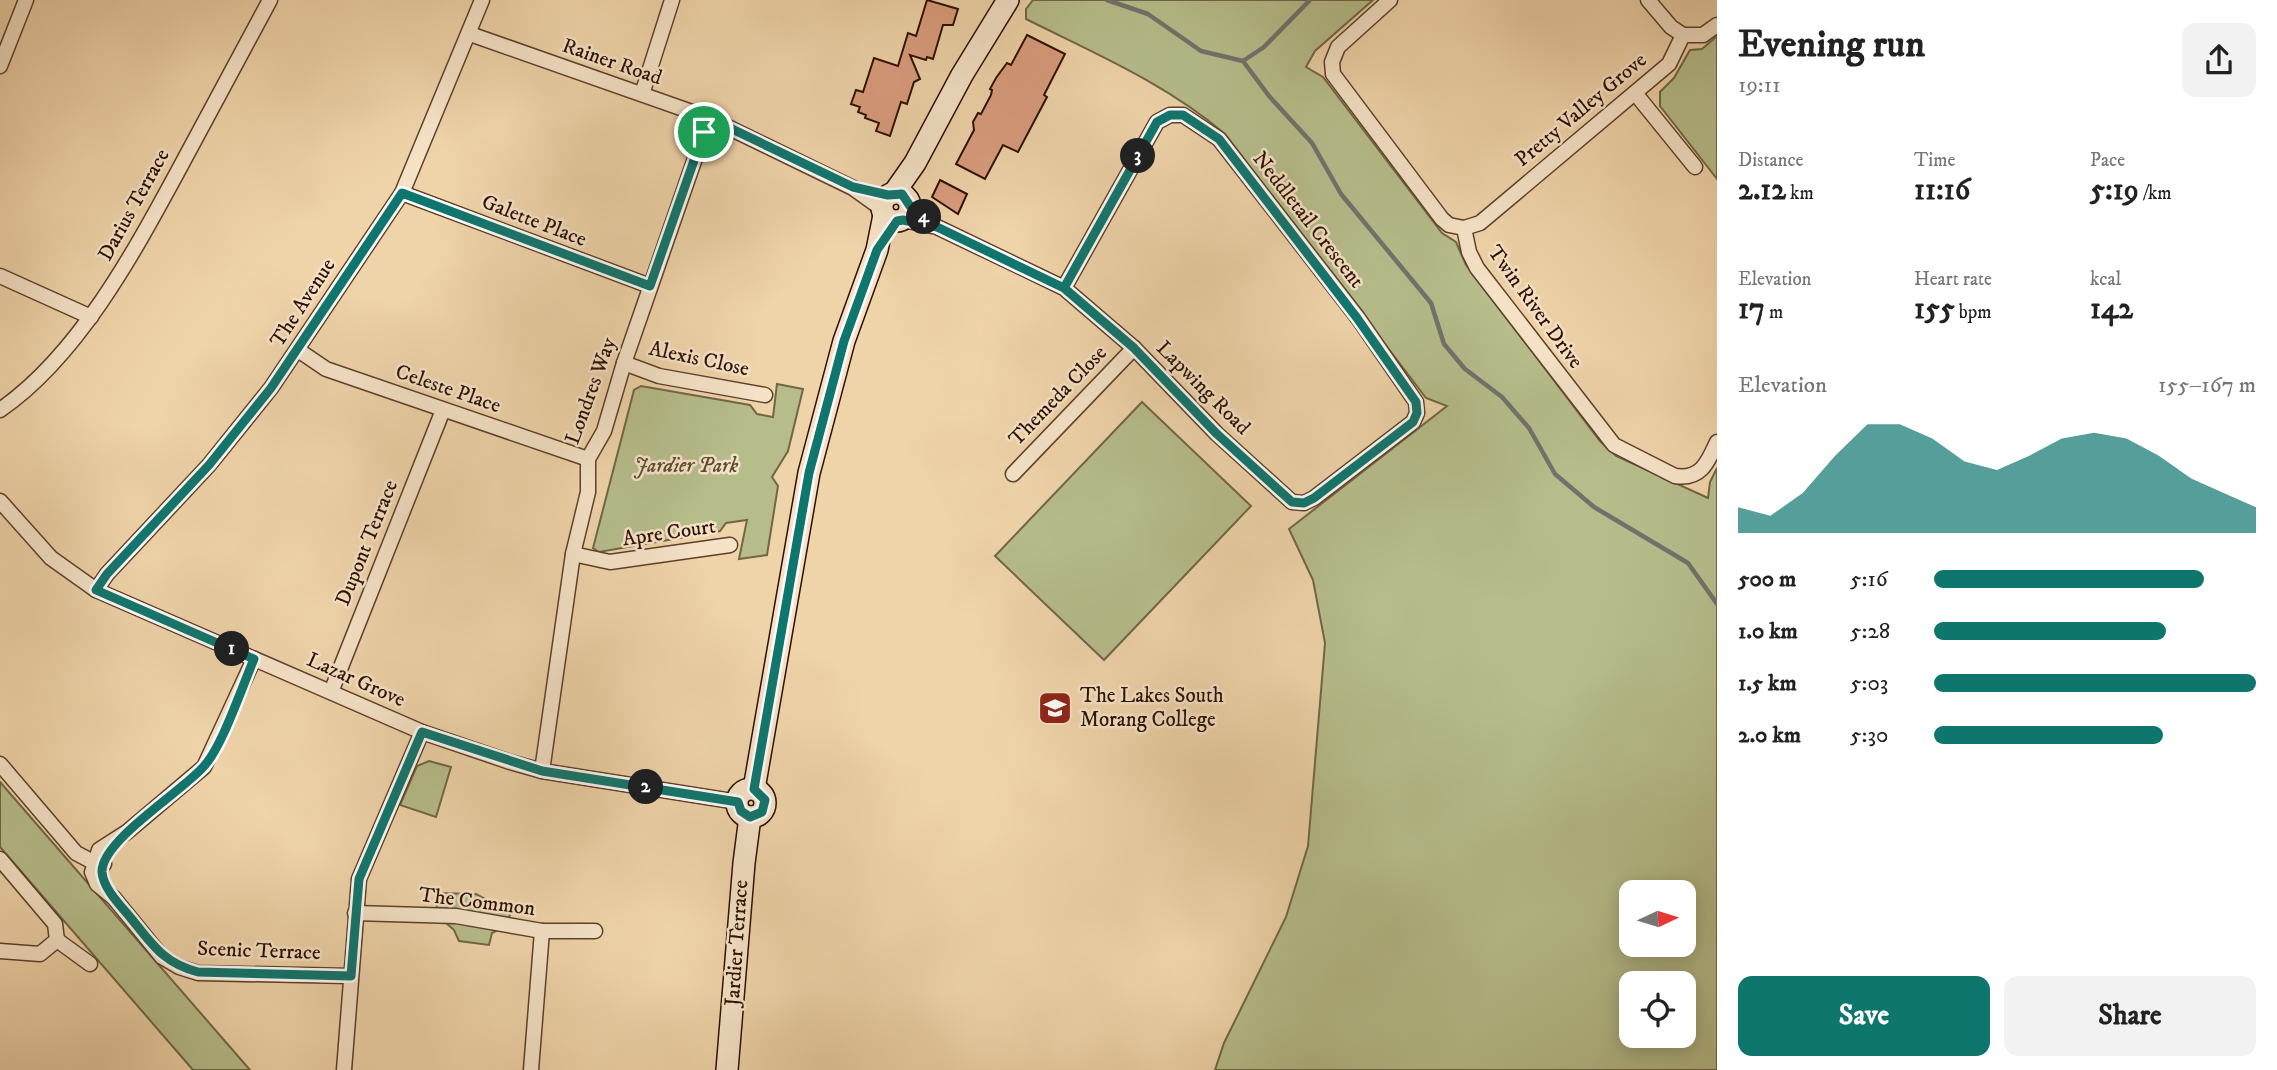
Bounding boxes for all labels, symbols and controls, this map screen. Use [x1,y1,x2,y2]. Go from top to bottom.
text: Evening run [1738,21,1925,69]
button: share [2182,23,2256,97]
street label: Rainer Road [559,33,666,91]
street label: Pretty Valley Grove [1510,47,1652,173]
text: 19:11 [1738,71,1781,100]
pin [674,102,734,162]
icon: arrive [685,113,723,151]
pin: 3 [1120,138,1156,174]
street label: Darius Terrace [93,144,176,266]
text: 3 [1134,144,1141,167]
street label: Neddletail Crescent [1247,147,1370,294]
text: Distance [1738,149,1803,172]
text: Time [1914,149,1955,172]
text: Pace [2090,149,2125,172]
text: 2.12 [1738,172,1786,209]
text: 11:16 [1914,172,1970,209]
text: 5:19 [2090,172,2139,209]
text: km [1786,182,1814,205]
text: /km [2139,182,2172,205]
street label: Galette Place [478,189,590,253]
pin: 4 [906,200,942,234]
text: 4 [918,205,929,228]
street label: Twin River Drive [1482,240,1589,374]
street label: The Avenue [265,253,341,352]
text: Elevation [1738,268,1812,291]
text: Heart rate [1914,268,1992,291]
text: kcal [2090,268,2121,291]
text: 17 [1738,291,1765,328]
text: 155 [1914,291,1955,328]
text: 142 [2090,291,2133,328]
text: m [1765,301,1783,324]
text: bpm [1955,301,1991,324]
street label: Londres Way [560,333,623,448]
street label: Lapwing Road [1150,335,1256,441]
street label: Alexis Close [647,336,752,382]
street label: Themeda Close [1004,340,1113,452]
street label: Celeste Place [392,359,504,419]
text: Elevation [1738,371,1827,400]
text: 155–167 m [2158,371,2256,400]
park label: Jardier Park [634,453,738,479]
street label: Dupont Terrace [330,476,404,610]
street label: Apre Court [621,514,717,552]
text: 500 m [1738,565,1796,594]
text: 5:16 [1850,565,1888,594]
text: 1.0 km [1738,617,1798,646]
text: 5:28 [1850,617,1890,646]
pin: 1 [215,632,250,666]
text: 1 [228,637,235,660]
street label: Lazar Grove [303,647,410,713]
text: 1.5 km [1738,669,1797,698]
text: 5:03 [1850,669,1888,698]
place label: The Lakes South Morang College [1080,683,1224,733]
school or university icon: The Lakes South Morang College [1036,689,1074,727]
text: 2.0 km [1738,721,1801,750]
text: 5:30 [1850,721,1888,750]
pin: 2 [628,770,664,804]
text: 2 [641,775,650,798]
street label: Jardier Terrace [719,879,754,1009]
north arrow [1619,880,1696,957]
map controls [1619,880,1696,1048]
street label: The Common [417,882,537,922]
street label: Scenic Terrace [197,936,321,966]
button: locate [1619,971,1696,1048]
button: Save [1738,976,1990,1056]
button: Share [2004,976,2256,1056]

